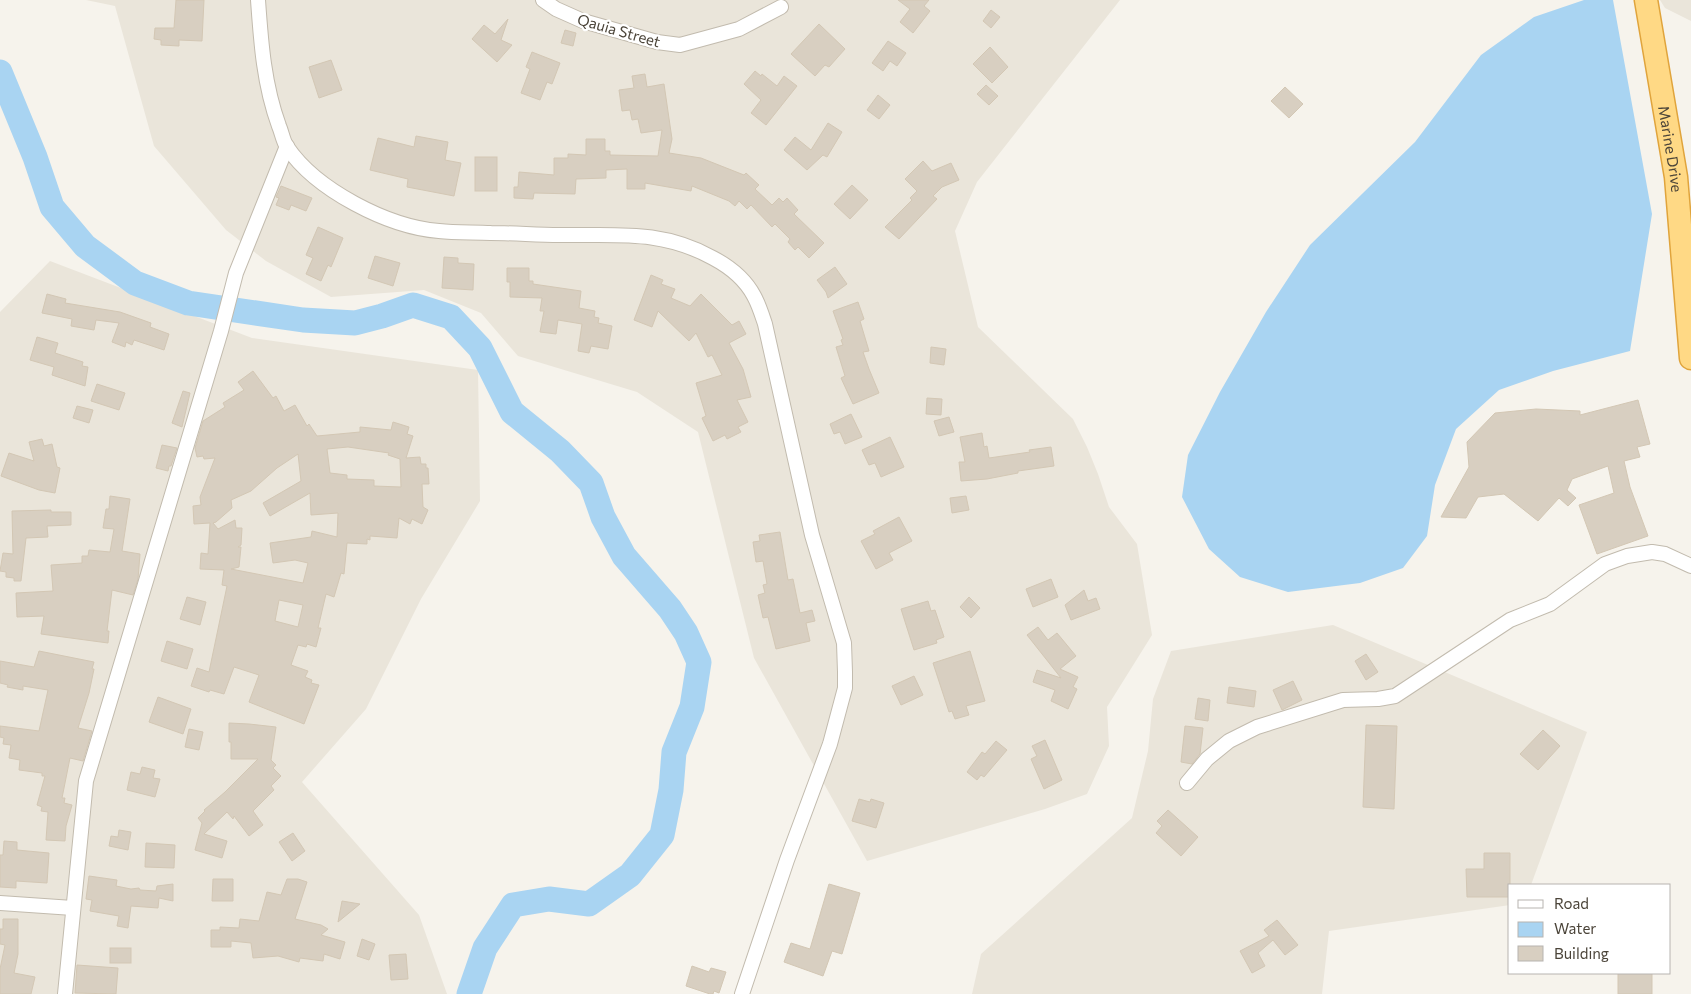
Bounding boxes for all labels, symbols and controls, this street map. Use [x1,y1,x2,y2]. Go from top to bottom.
street label: Qauia Street [575,10,663,50]
street label: Marine Drive [1655,104,1686,193]
legend [1508,884,1671,974]
text: Road [1554,894,1589,912]
text: Water [1554,919,1596,937]
text: Building [1554,944,1609,962]

